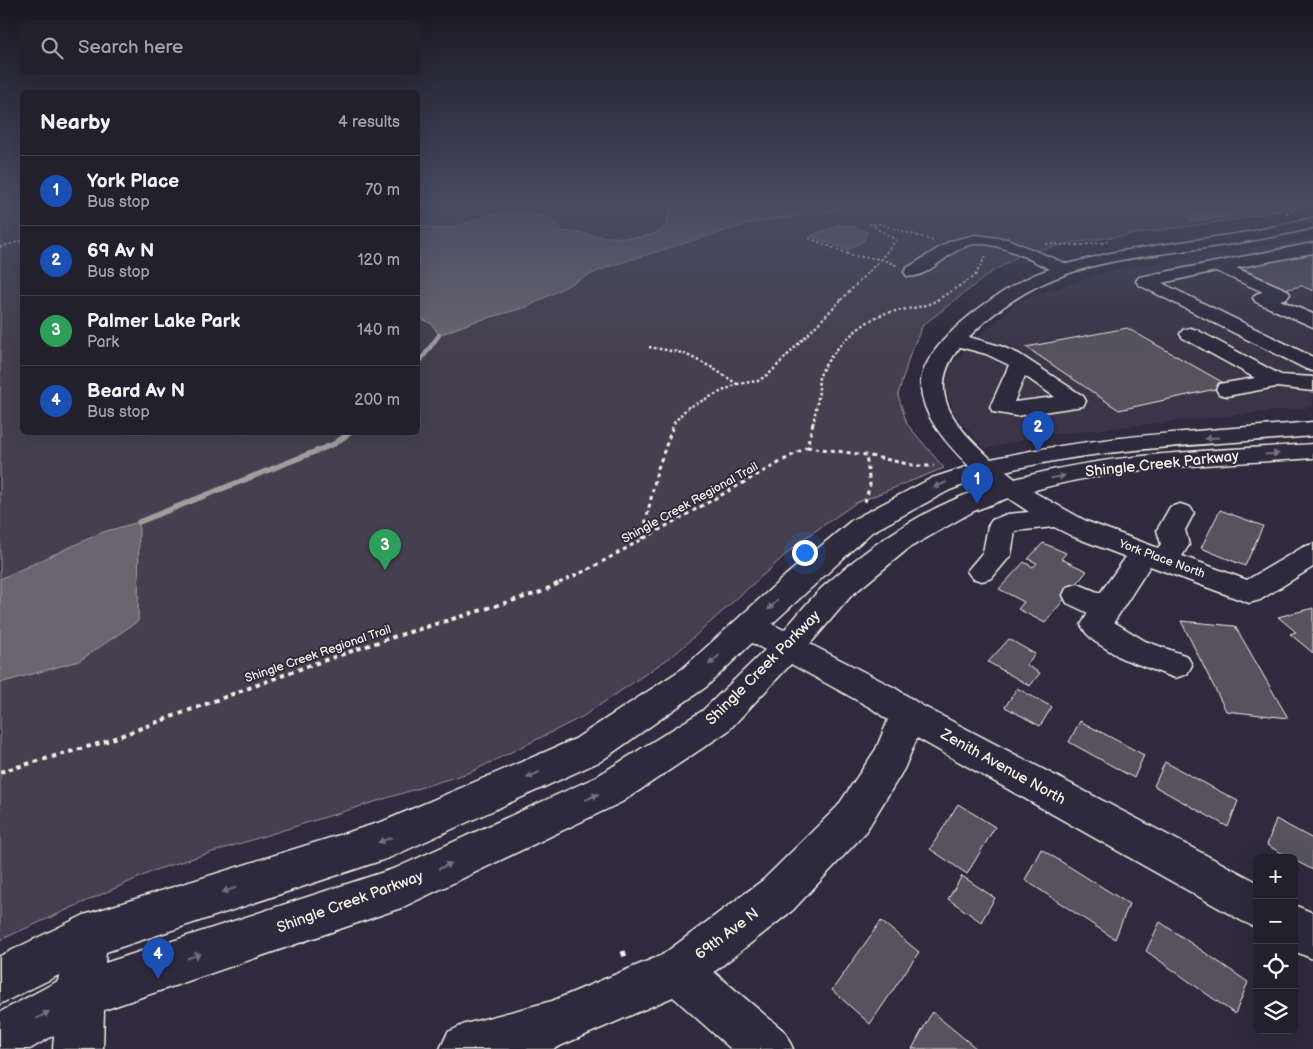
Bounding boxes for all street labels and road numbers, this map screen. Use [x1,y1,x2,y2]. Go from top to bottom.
street label: Shingle Creek Parkway [1084,446,1240,482]
street label: Shingle Creek Regional Trail [619,459,761,547]
street label: York Place North [1116,536,1207,582]
street label: Shingle Creek Parkway [702,607,824,729]
street label: Shingle Creek Regional Trail [243,622,393,686]
street label: Zenith Avenue North [936,724,1069,809]
street label: Shingle Creek Parkway [274,867,426,937]
street label: 69th Ave N [691,904,763,964]

